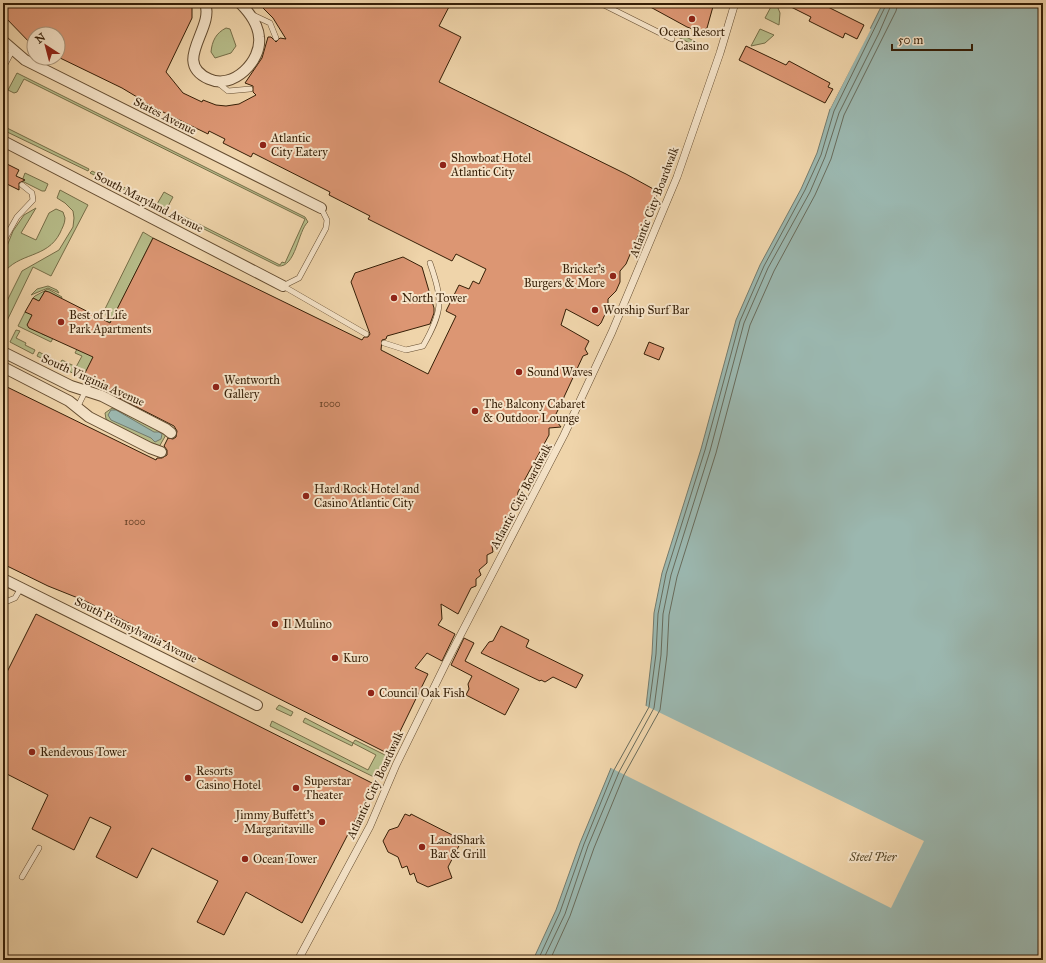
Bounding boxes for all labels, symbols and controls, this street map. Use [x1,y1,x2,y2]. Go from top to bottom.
marker: Ocean Resort Casino [687,14,697,24]
place label: Ocean Resort Casino [659,25,726,53]
north arrow [26,26,66,66]
scale bar [892,26,972,52]
text: N [33,30,49,46]
text: 50 m [898,33,923,47]
street label: States Avenue [131,94,199,138]
place label: Atlantic City Eatery [270,131,328,159]
marker: Atlantic City Eatery [258,140,268,150]
street label: Atlantic City Boardwalk [626,144,682,260]
place label: Showboat Hotel Atlantic City [450,151,532,179]
marker: Showboat Hotel Atlantic City [438,160,448,170]
street label: South Maryland Avenue [92,169,206,235]
place label: Bricker's Burgers & More [524,262,605,291]
marker: Bricker's Burgers & More [608,271,618,281]
place label: North Tower [402,291,467,305]
marker: North Tower [389,293,399,303]
place label: Worship Surf Bar [603,303,690,317]
marker: Worship Surf Bar [590,305,600,315]
place label: Best of Life Park Apartments [69,308,151,336]
marker: Best of Life Park Apartments [56,317,66,327]
street label: South Virginia Avenue [39,351,147,410]
place label: Sound Waves [527,365,592,379]
marker: Sound Waves [514,367,524,377]
place label: Wentworth Gallery [224,373,280,401]
marker: Wentworth Gallery [211,382,221,392]
place label: The Balcony Cabaret & Outdoor Lounge [483,397,586,426]
house number: 1000 [319,398,341,410]
marker: The Balcony Cabaret & Outdoor Lounge [470,406,480,416]
street label: Atlantic City Boardwalk [487,441,555,552]
place label: Hard Rock Hotel and Casino Atlantic City [314,482,419,510]
marker: Hard Rock Hotel and Casino Atlantic City [301,491,311,501]
house number: 1000 [124,516,146,528]
street label: South Pennsylvania Avenue [72,594,200,666]
place label: Il Mulino [283,617,332,631]
marker: Il Mulino [270,619,280,629]
place label: Kuro [343,651,368,665]
marker: Kuro [330,653,340,663]
place label: Council Oak Fish [379,686,465,700]
marker: Council Oak Fish [366,688,376,698]
street label: Atlantic City Boardwalk [343,729,406,842]
place label: Rendevous Tower [40,745,127,759]
marker: Rendevous Tower [27,747,37,757]
place label: Resorts Casino Hotel [196,764,262,792]
marker: Resorts Casino Hotel [183,773,193,783]
place label: Superstar Theater [304,774,351,802]
marker: Superstar Theater [291,783,301,793]
place label: Jimmy Buffett's Margaritaville [233,808,314,837]
marker: Jimmy Buffett's Margaritaville [317,817,327,827]
place label: LandShark Bar & Grill [430,833,487,861]
marker: LandShark Bar & Grill [417,842,427,852]
park label: Steel Pier [848,850,898,864]
place label: Ocean Tower [253,852,317,866]
marker: Ocean Tower [240,854,250,864]

